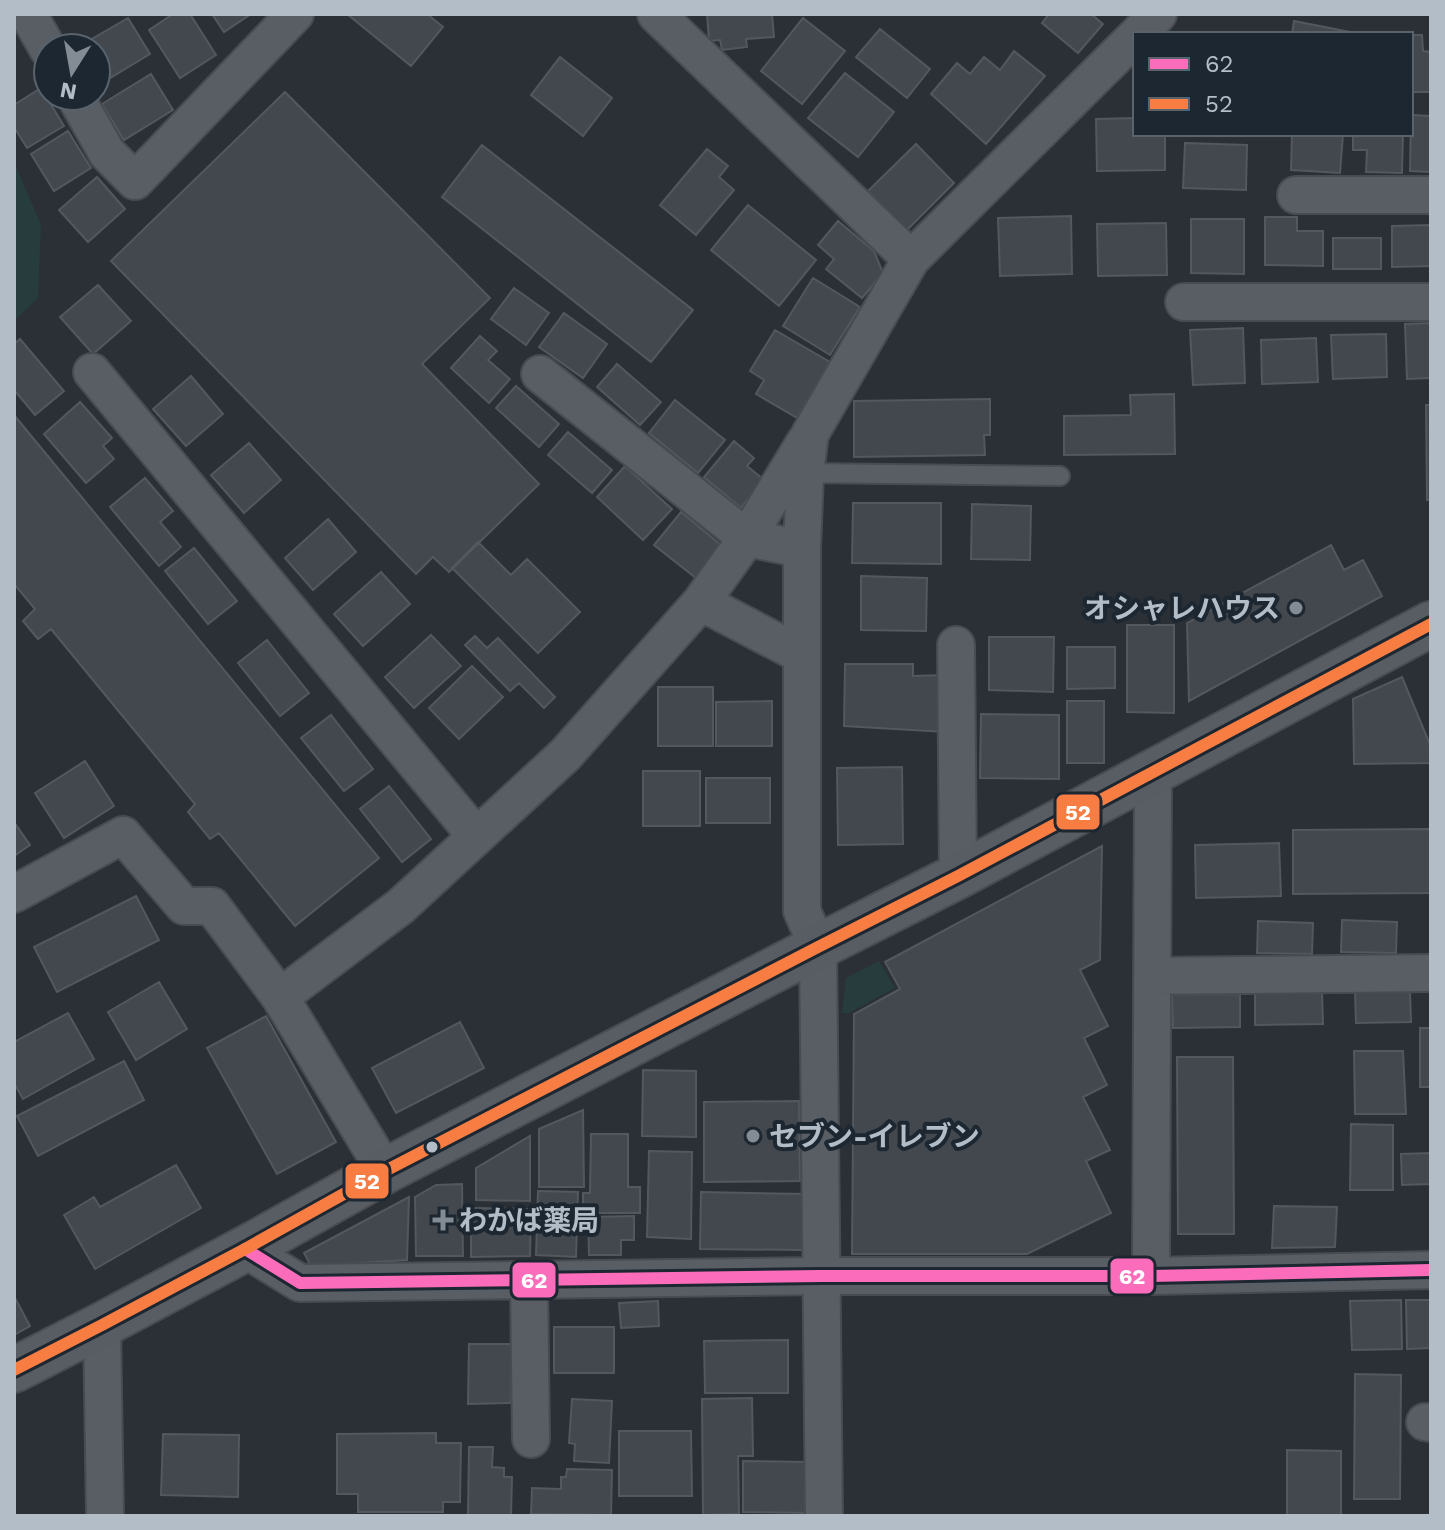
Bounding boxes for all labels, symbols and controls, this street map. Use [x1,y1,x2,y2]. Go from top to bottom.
north arrow [32,32,112,112]
legend [1133,32,1413,136]
text: 62 [1205,50,1234,78]
text: N [58,77,79,105]
text: 52 [1205,90,1233,118]
place label: オシャレハウス [1084,592,1280,625]
marker: オシャレハウス [1287,599,1305,617]
line badge: 52 [1055,793,1101,831]
text: 52 [1065,800,1091,825]
place label: セブン-イレブン [769,1120,980,1153]
marker: セブン-イレブン [744,1127,762,1145]
unlabelled marker [424,1139,440,1155]
line badge: 52 [344,1162,390,1200]
text: 52 [354,1169,380,1194]
place label: わかば薬局 [459,1204,599,1237]
marker: わかば薬局 [434,1211,452,1229]
line badge: 62 [1109,1257,1155,1295]
line badge: 62 [511,1261,557,1299]
text: 62 [1119,1264,1145,1289]
text: 62 [521,1268,547,1293]

